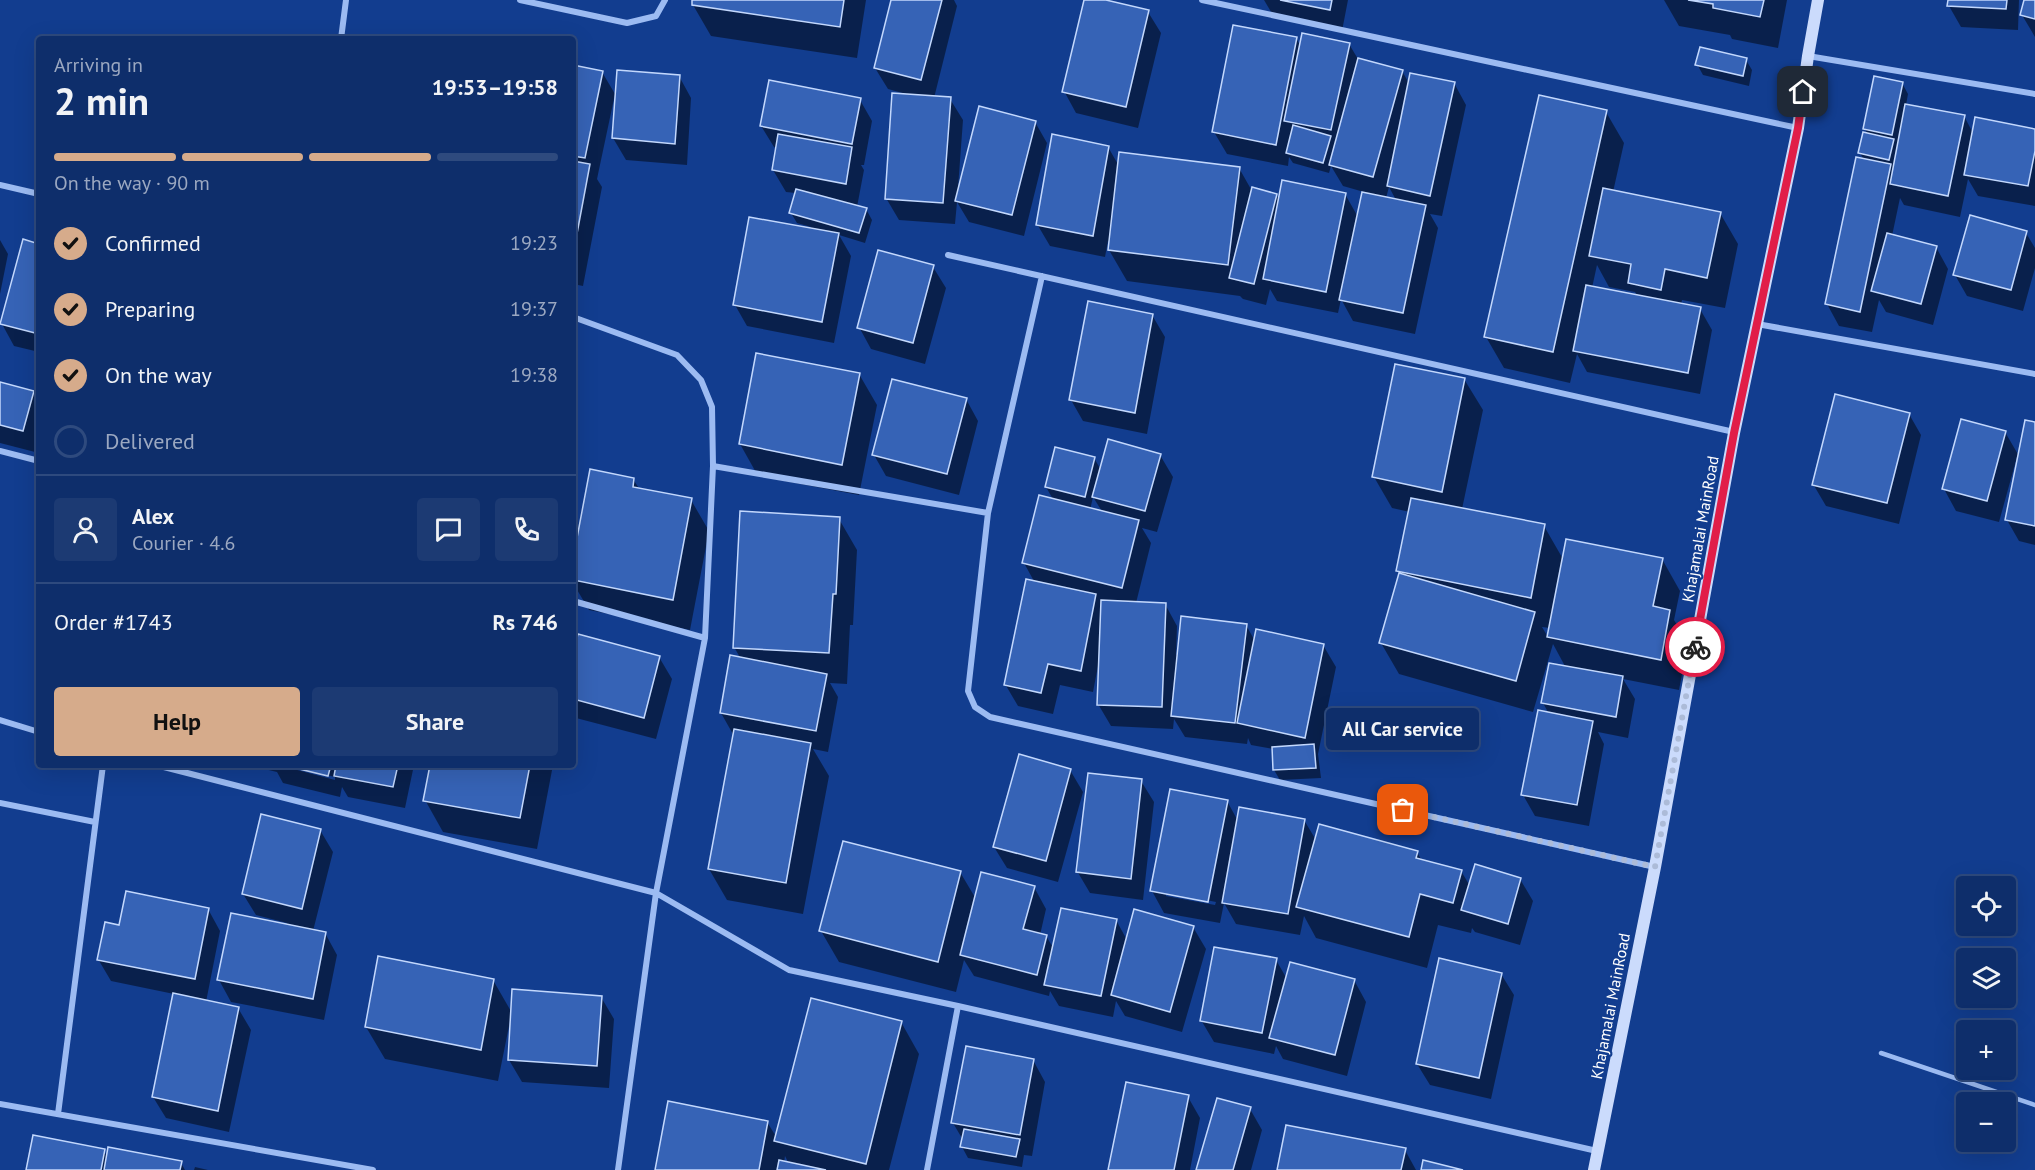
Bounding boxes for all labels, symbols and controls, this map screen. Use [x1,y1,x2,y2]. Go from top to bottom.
text: Arriving in [54,52,143,78]
pin [1777,66,1828,117]
text: 19:53–19:58 [432,73,558,101]
text: 2 min [54,75,149,126]
icon: home [1786,75,1819,108]
text: On the way · 90 m [54,170,210,196]
icon: check [54,227,87,260]
text: Confirmed [105,229,201,257]
text: 19:23 [510,230,558,256]
icon: check [54,293,87,326]
text: Preparing [105,295,195,323]
text: 19:37 [510,296,558,322]
icon: check [54,359,87,392]
text: On the way [105,361,212,389]
text: 19:38 [510,362,558,388]
text: Delivered [105,427,195,455]
street label: Khajamalai MainRoad [1677,454,1723,604]
button: person [54,498,117,561]
button: chat [417,498,480,561]
button: phone [495,498,558,561]
text: Alex [132,502,174,530]
text: Courier · 4.6 [132,530,235,556]
text: Order #1743 [54,608,173,636]
text: Rs 746 [492,608,558,636]
courier [1665,617,1725,677]
icon: bike [1679,631,1712,664]
button: Help [54,687,300,756]
button: Share [312,687,558,756]
callout: All Car service [1326,708,1480,750]
text: All Car service [1342,716,1463,742]
pin [1377,784,1428,835]
icon: bag [1386,793,1419,826]
map controls [1956,876,2016,1152]
button: locate [1956,876,2016,936]
street label: Khajamalai MainRoad [1586,931,1634,1081]
button: layers [1956,948,2016,1008]
button: + [1956,1020,2016,1080]
button: − [1956,1092,2016,1152]

